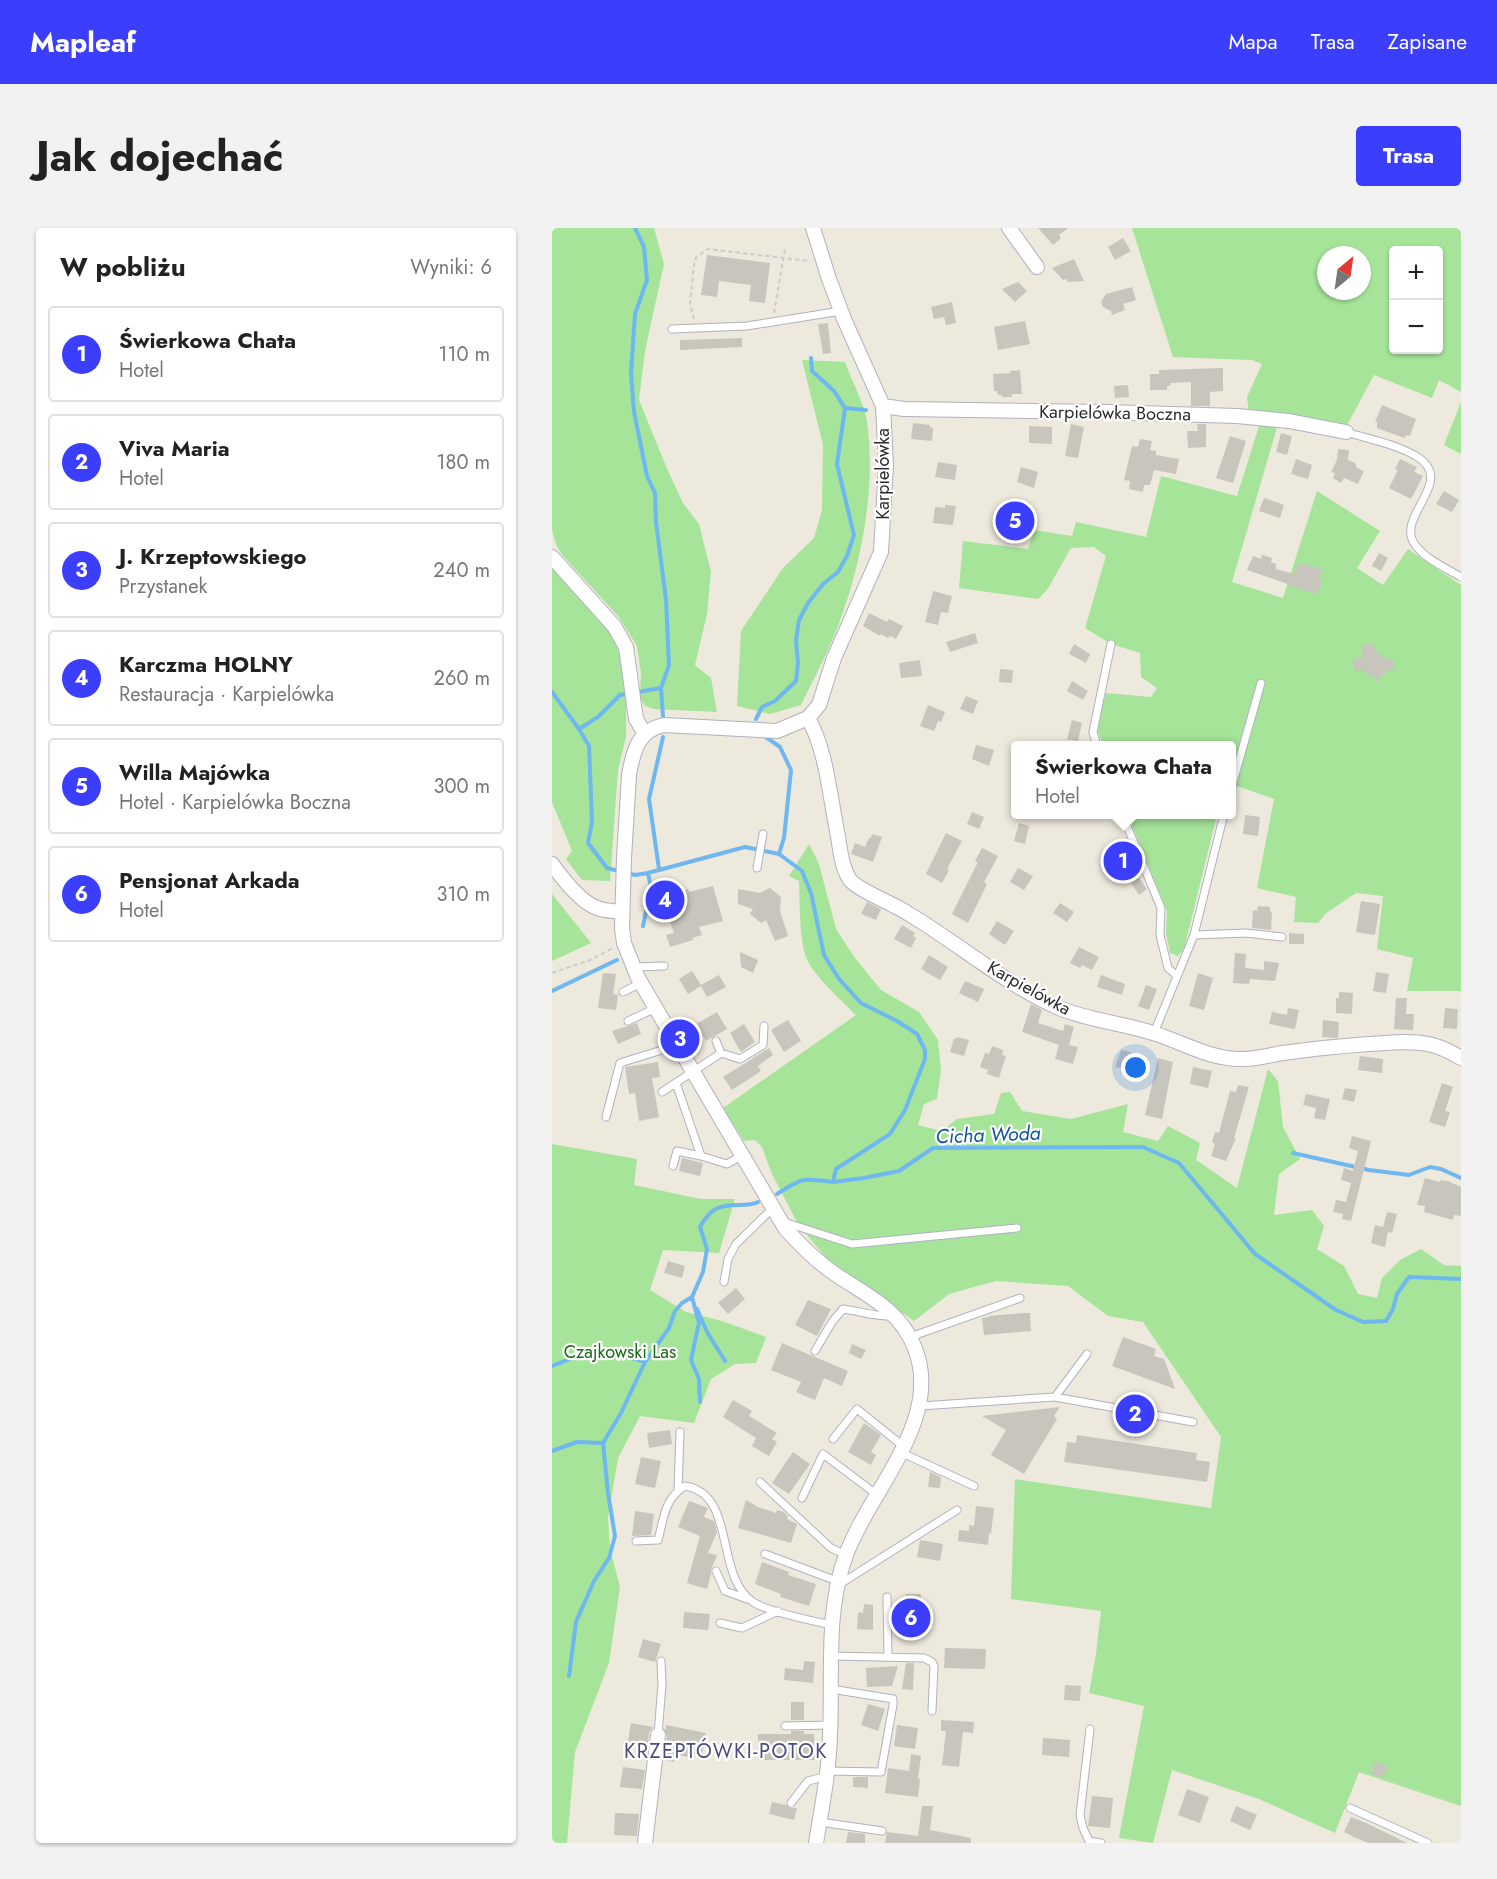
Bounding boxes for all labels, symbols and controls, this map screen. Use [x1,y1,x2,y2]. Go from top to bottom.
text: Mapleaf [30,22,136,63]
text: Mapa [1228,27,1278,57]
text: Trasa [1311,27,1355,57]
text: Zapisane [1388,27,1467,57]
text: Jak dojechać [36,126,284,187]
button: Trasa [1356,126,1461,186]
north arrow [1317,246,1371,300]
map controls [1389,246,1443,354]
button: + [1389,246,1443,300]
text: W pobliżu [60,248,186,286]
text: Wyniki: 6 [410,253,492,282]
button: − [1389,300,1443,354]
text: Świerkowa Chata [119,324,296,356]
text: 1 [76,340,87,369]
text: 110 m [438,340,490,369]
text: Hotel [119,356,164,385]
street label: Karpielówka Boczna [1039,399,1191,427]
street label: Karpielówka [870,428,896,520]
text: Viva Maria [119,432,230,464]
text: 2 [75,448,88,477]
text: 180 m [436,448,490,477]
text: Hotel [119,464,164,493]
pin: 5 [996,498,1034,544]
text: J. Krzeptowskiego [119,540,307,572]
text: 3 [75,556,88,585]
text: 240 m [433,556,490,585]
text: Przystanek [119,572,207,601]
text: Karczma HOLNY [119,648,293,680]
text: 4 [75,664,88,693]
text: 260 m [434,664,490,693]
text: Restauracja · Karpielówka [119,680,334,709]
popup [1011,741,1236,819]
text: Świerkowa Chata [1035,750,1212,782]
text: Willa Majówka [119,756,270,788]
text: 5 [75,772,88,801]
text: 300 m [433,772,490,801]
text: Hotel [1035,782,1080,811]
text: Hotel · Karpielówka Boczna [119,788,351,817]
pin: 1 [1104,838,1142,884]
text: Pensjonat Arkada [119,864,300,896]
pin: 4 [646,878,684,922]
text: 6 [75,880,88,909]
text: 310 m [436,880,490,909]
text: Hotel [119,896,164,925]
street label: Karpielówka [983,954,1075,1022]
pin: 3 [660,1016,700,1062]
your location [1121,1053,1150,1082]
water label: Cicha Woda [935,1119,1041,1151]
park label: Czajkowski Las [564,1339,676,1365]
pin: 2 [1116,1392,1154,1436]
pin: 6 [892,1596,930,1640]
district label: KRZEPTÓWKI-POTOK [624,1737,828,1766]

